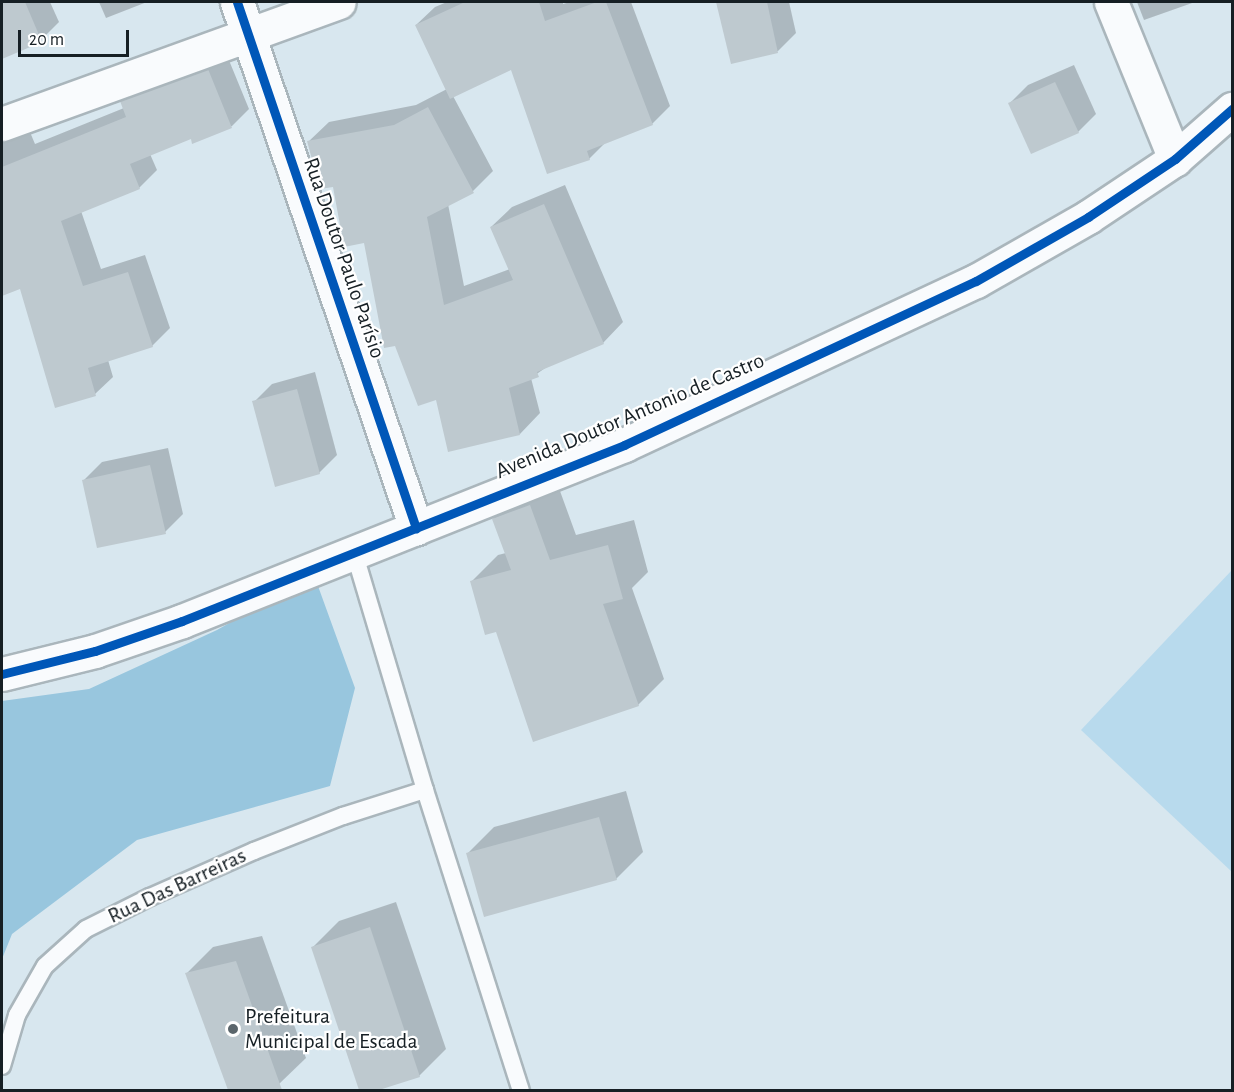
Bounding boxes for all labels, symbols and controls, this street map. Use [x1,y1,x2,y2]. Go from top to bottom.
scale bar [21,18,132,56]
text: 20 m [29,31,64,49]
street label: Rua Doutor Paulo Parísio [297,154,391,362]
street label: Avenida Doutor Antonio de Castro [492,347,768,485]
street label: Rua Das Barreiras [104,842,250,930]
place label: Prefeitura Municipal de Escada [245,1003,418,1054]
marker: Prefeitura Municipal de Escada [226,1022,240,1036]

